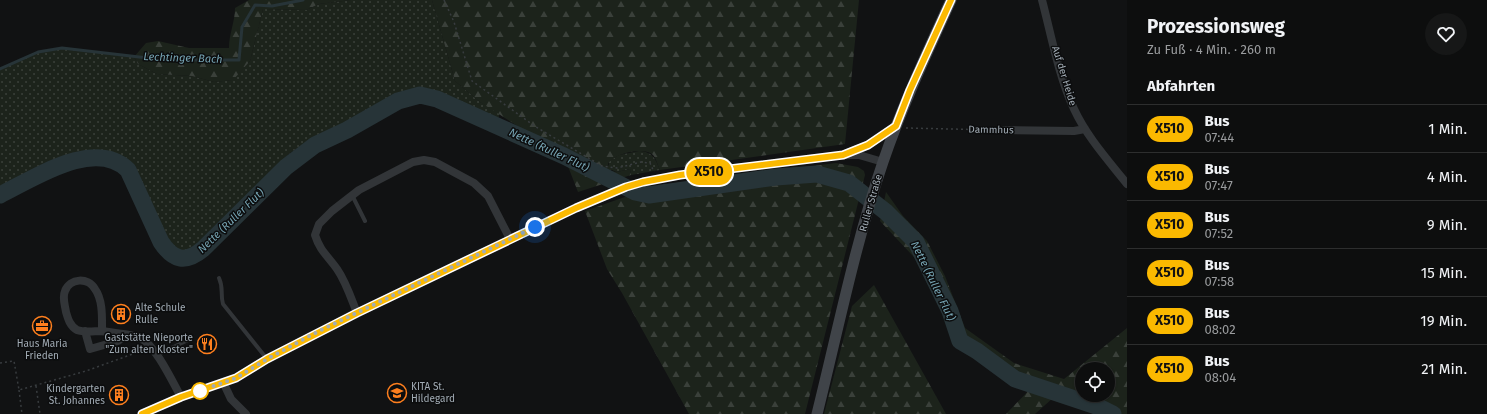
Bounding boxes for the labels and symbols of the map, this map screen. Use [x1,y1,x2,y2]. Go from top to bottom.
street label: Auf der Heide [1049,45,1079,107]
water label: Lechtinger Bach [143,50,223,66]
street label: Dammhus [968,124,1014,136]
water label: Nette (Ruller Flut) [507,126,592,174]
line badge: X510 [681,159,737,185]
street label: Ruller Straße [857,173,885,233]
water label: Nette (Ruller Flut) [195,186,267,256]
your location [525,217,545,237]
water label: Nette (Ruller Flut) [908,239,958,323]
place label: Alte Schule Rulle [135,302,185,326]
building icon: Alte Schule Rulle [110,303,132,325]
office icon: Haus Maria Frieden [31,315,53,337]
place label: Gaststätte Nieporte "Zum alten Kloster" [105,332,193,356]
restaurant icon: Gaststätte Nieporte "Zum alten Kloster" [196,333,218,355]
place label: Haus Maria Frieden [17,338,67,362]
place label: KITA St. Hildegard [411,381,455,405]
unlabelled marker [191,382,209,400]
school or university icon: KITA St. Hildegard [386,382,408,404]
place label: Kindergarten St. Johannes [46,383,105,407]
building icon: Kindergarten St. Johannes [108,384,130,406]

